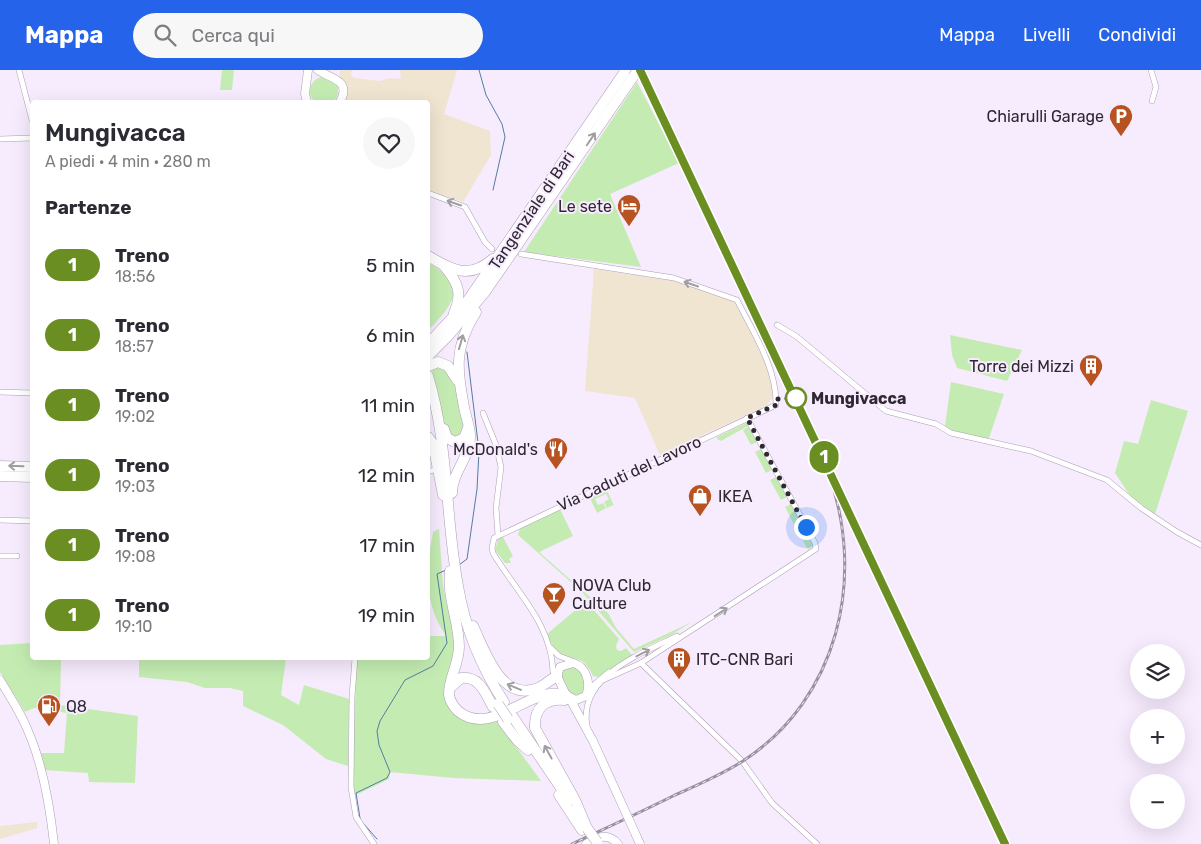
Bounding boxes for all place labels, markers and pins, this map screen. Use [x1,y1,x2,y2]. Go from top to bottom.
parking icon: Chiarulli Garage [1108,103,1134,137]
place label: Chiarulli Garage [987,107,1104,126]
hotel icon: Le sete [616,193,642,227]
place label: Le sete [558,197,612,216]
building icon: Torre dei Mizzi [1078,353,1104,387]
place label: Torre dei Mizzi [969,357,1074,376]
marker: Mungivacca [785,387,807,409]
place label: Mungivacca [811,389,906,408]
restaurant icon: McDonald's [543,436,569,470]
place label: McDonald's [453,440,538,459]
shop icon: IKEA [687,483,713,517]
place label: IKEA [718,487,753,506]
place label: NOVA Club Culture [572,576,651,613]
bar icon: NOVA Club Culture [541,581,567,615]
building icon: ITC-CNR Bari [666,646,692,680]
place label: ITC-CNR Bari [696,650,793,669]
fuel station icon: Q8 [36,693,62,727]
place label: Q8 [66,697,87,716]

